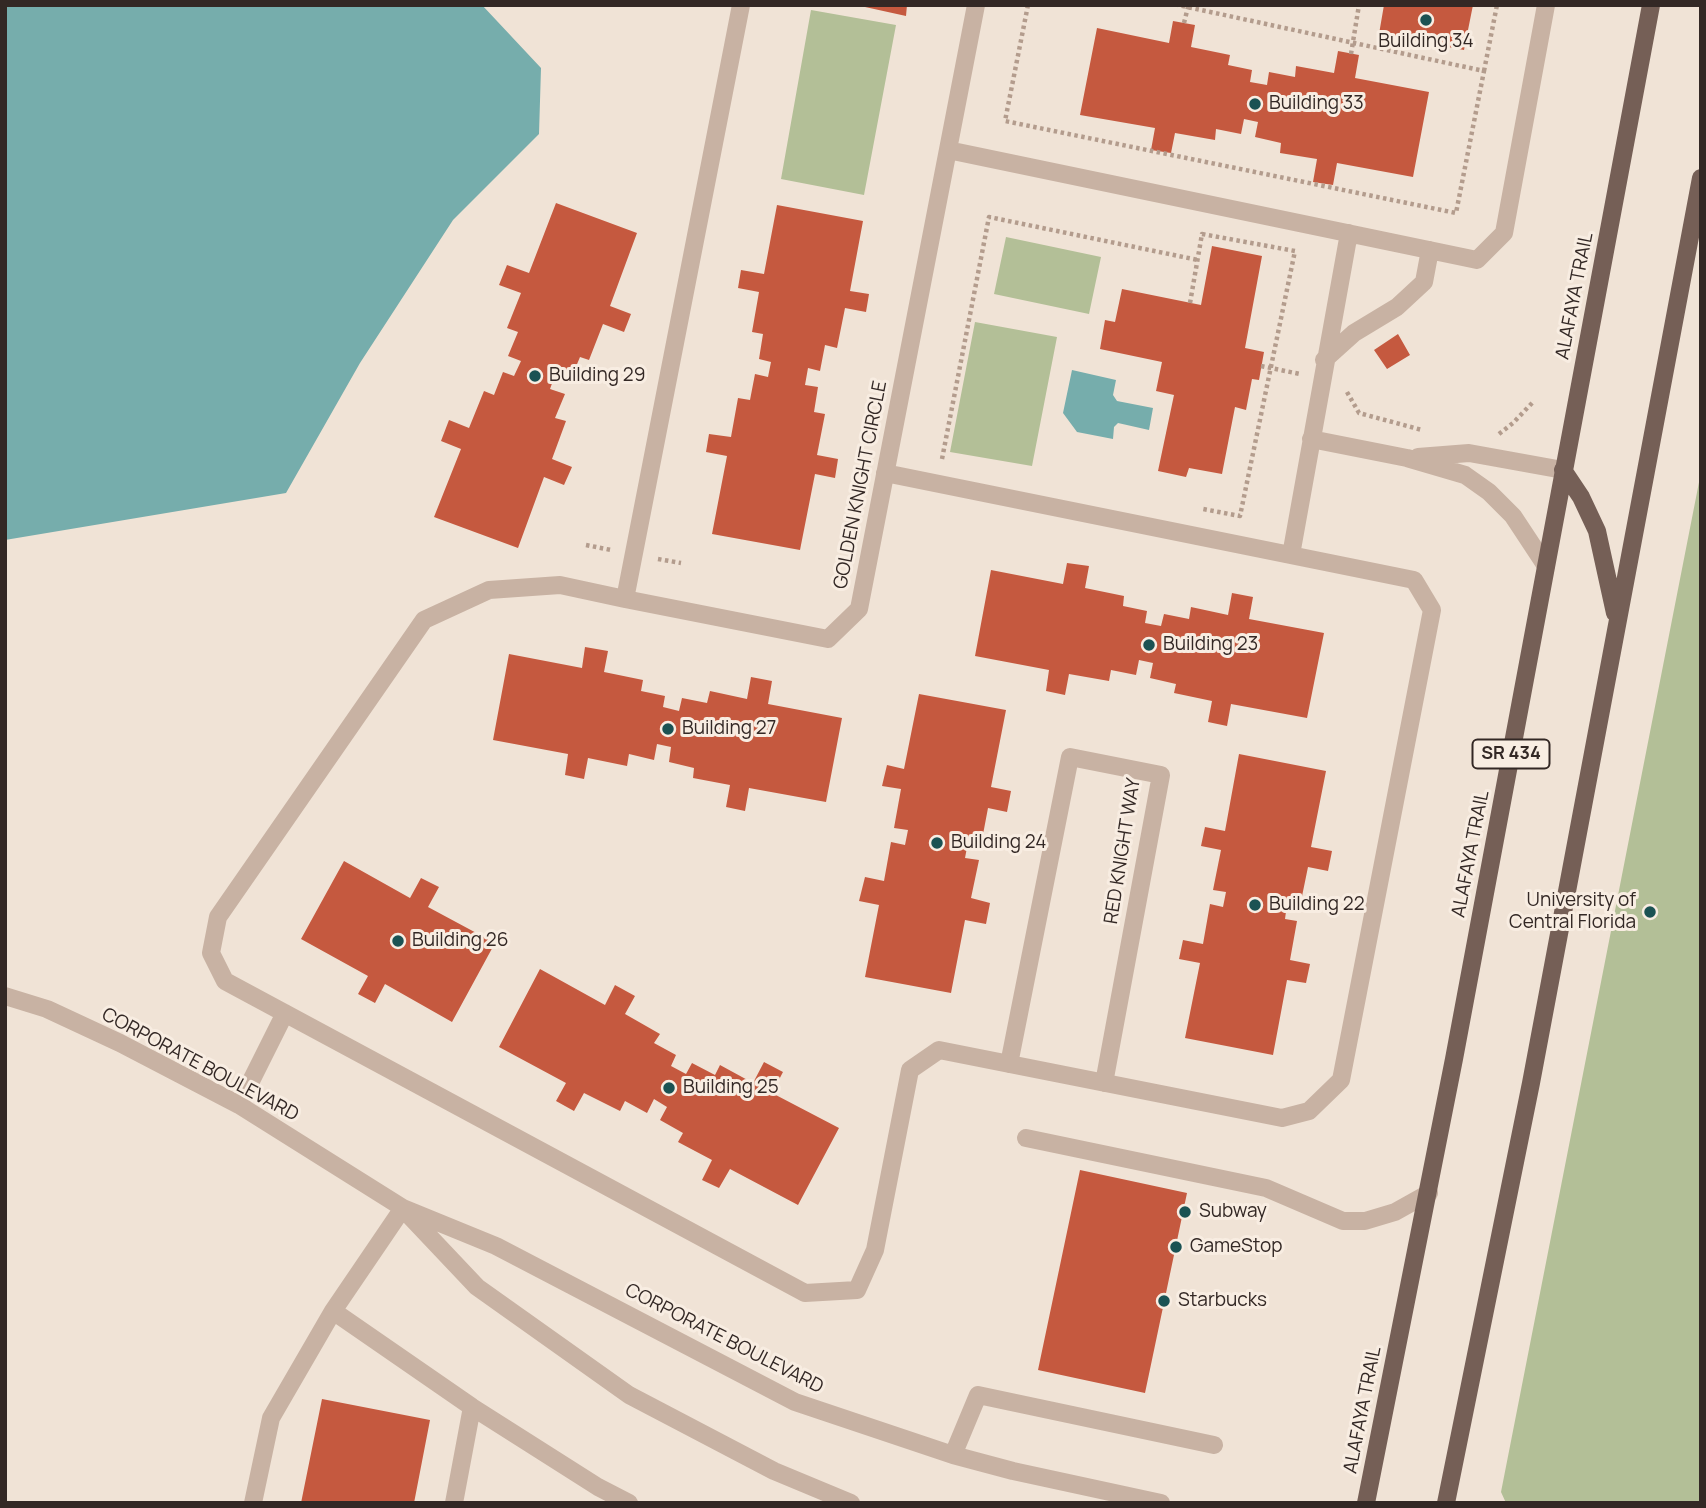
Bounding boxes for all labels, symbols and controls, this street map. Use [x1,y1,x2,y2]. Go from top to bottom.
marker: Building 34 [1418,12,1434,28]
place label: Building 34 [1378,31,1474,53]
place label: Building 33 [1269,93,1364,115]
marker: Building 33 [1247,96,1263,112]
street label: ALAFAYA TRAIL [1552,231,1598,361]
place label: Building 29 [549,365,645,387]
marker: Building 29 [527,368,543,384]
street label: GOLDEN KNIGHT CIRCLE [830,379,892,591]
place label: Building 23 [1163,634,1258,656]
marker: Building 23 [1141,637,1157,653]
place label: Building 27 [682,718,776,740]
marker: Building 27 [660,721,676,737]
road number: SR 434 [1472,740,1550,768]
street label: RED KNIGHT WAY [1100,776,1146,926]
street label: ALAFAYA TRAIL [1448,789,1494,919]
place label: Building 24 [951,832,1046,854]
marker: Building 24 [929,835,945,851]
place label: University of Central Florida [1509,890,1636,934]
place label: Building 22 [1269,894,1364,916]
marker: Building 22 [1247,897,1263,913]
marker: University of Central Florida [1642,904,1658,920]
place label: Building 26 [412,930,508,952]
marker: Building 26 [390,933,406,949]
street label: CORPORATE BOULEVARD [98,1003,302,1127]
place label: Building 25 [683,1077,779,1099]
marker: Building 25 [661,1080,677,1096]
place label: Subway [1199,1201,1267,1223]
marker: Subway [1177,1204,1193,1220]
place label: GameStop [1190,1236,1283,1258]
marker: GameStop [1168,1239,1184,1255]
street label: CORPORATE BOULEVARD [621,1279,827,1399]
place label: Starbucks [1178,1290,1267,1312]
marker: Starbucks [1156,1293,1172,1309]
street label: ALAFAYA TRAIL [1340,1345,1386,1475]

